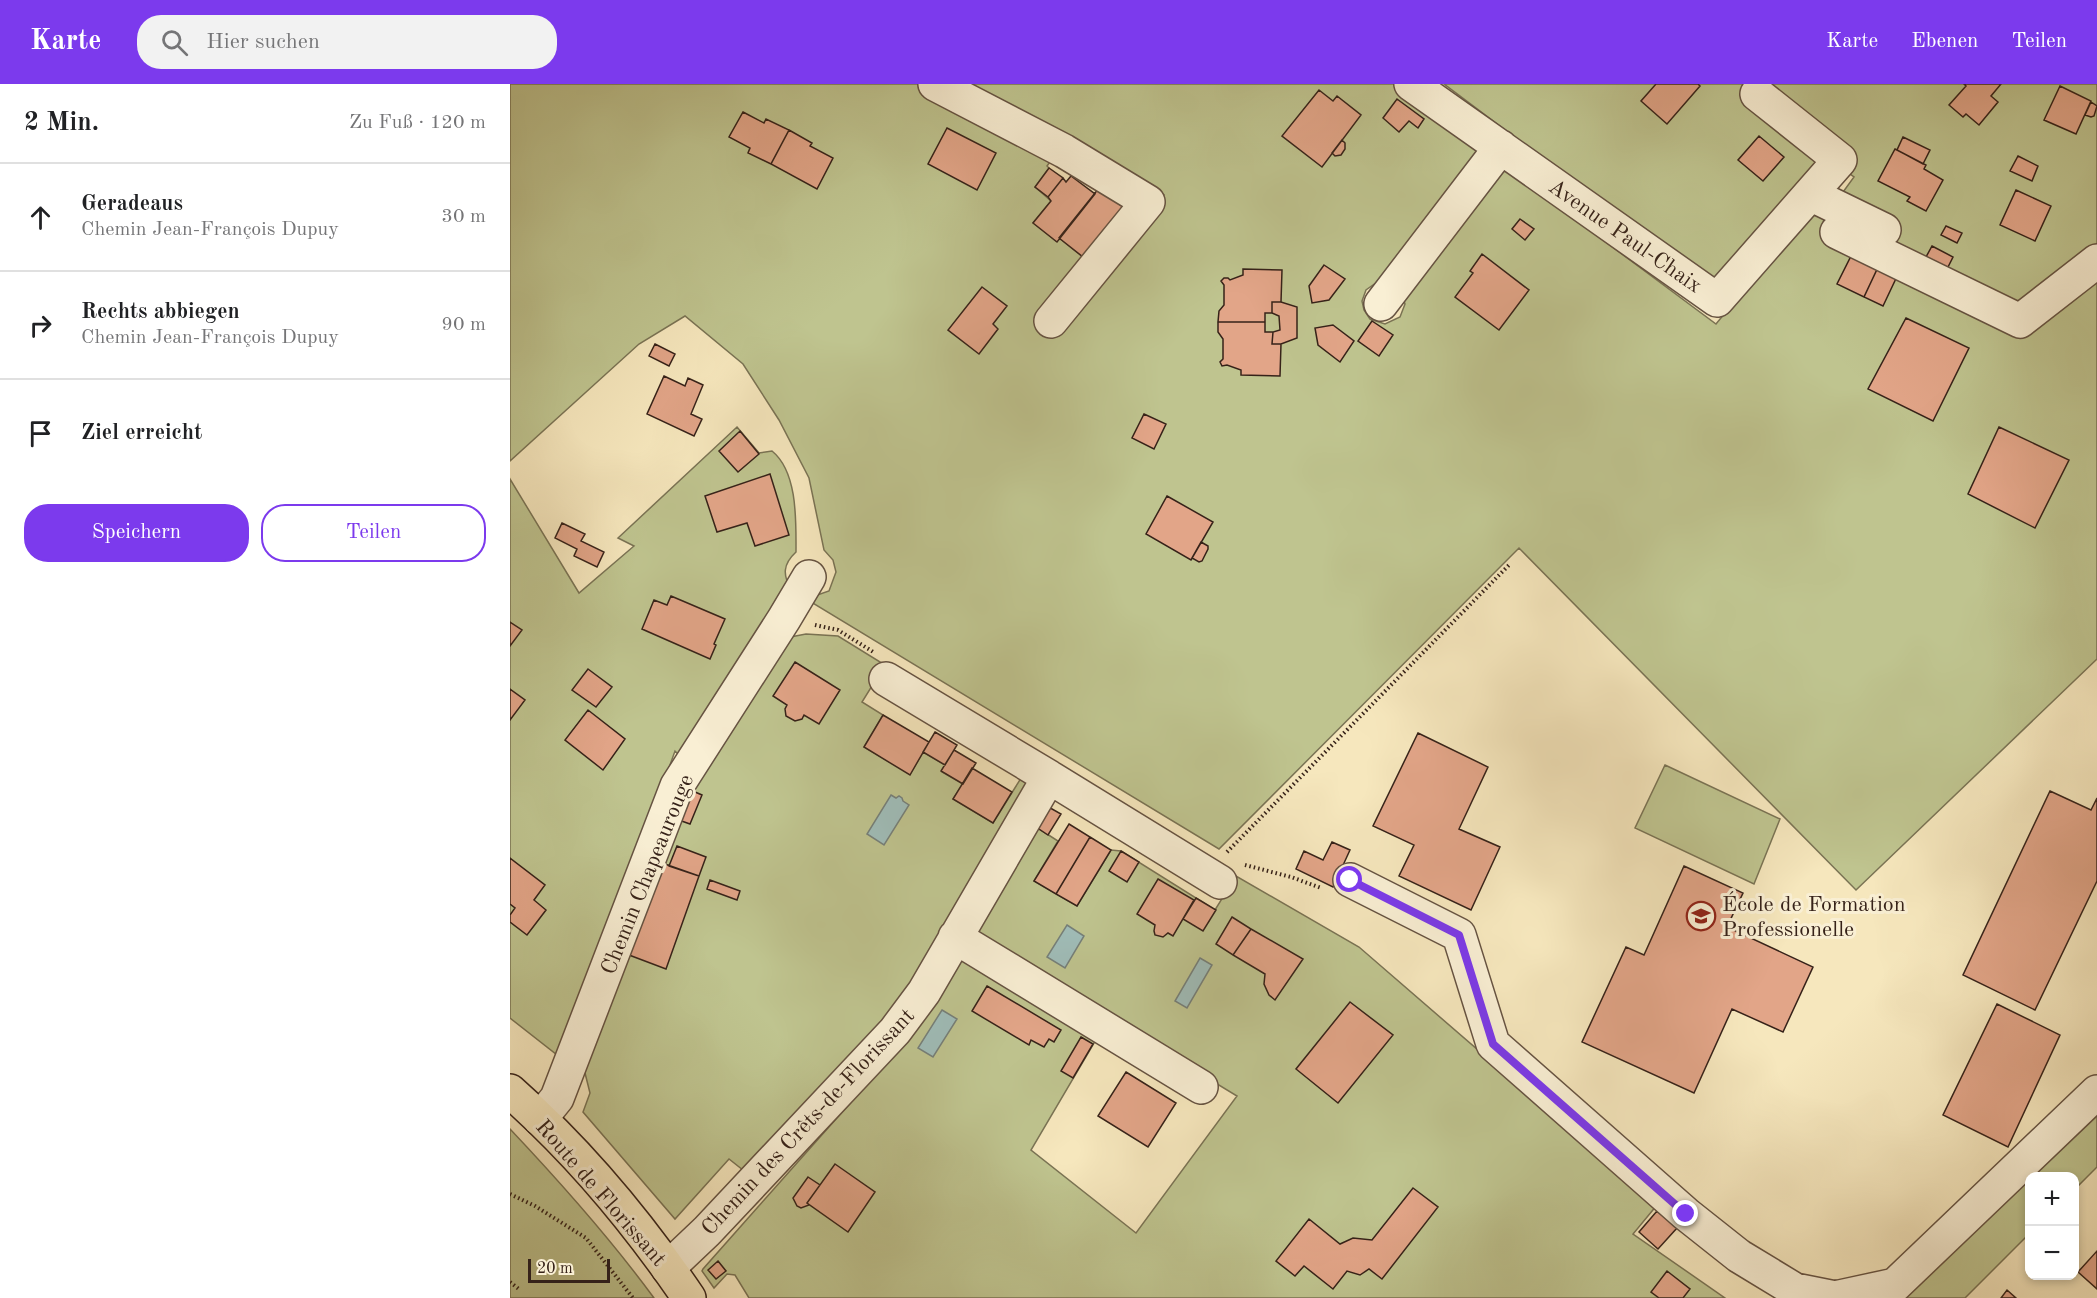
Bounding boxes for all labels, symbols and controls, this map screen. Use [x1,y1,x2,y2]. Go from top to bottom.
search box [137,15,557,69]
icon: search [158,26,191,59]
text: Karte [30,28,101,56]
text: Hier suchen [206,31,320,53]
text: Karte [1826,31,1878,52]
text: Ebenen [1911,31,1978,52]
text: Teilen [2011,31,2067,52]
text: 2 Min. [24,110,99,136]
text: Zu Fuß · 120 m [349,113,486,133]
street label: Avenue Paul-Chaix [1544,176,1706,298]
text: Geradeaus [81,193,183,215]
icon: ahead [24,201,57,234]
text: 30 m [441,207,486,227]
text: Chemin Jean-François Dupuy [81,220,339,240]
text: Rechts abbiegen [81,301,240,323]
icon: right [24,309,57,342]
text: 90 m [441,315,486,335]
text: Chemin Jean-François Dupuy [81,328,339,348]
icon: arrive [24,417,57,450]
text: Ziel erreicht [81,422,202,444]
button: Speichern [24,504,249,562]
button: Teilen [261,504,486,562]
street label: Chemin Chapeaurouge [598,772,698,978]
route start [1336,866,1362,892]
place label: École de Formation Professionelle [1722,891,1906,941]
school or university icon: École de Formation Professionelle [1685,900,1717,932]
street label: Chemin des Crêts-de-Florissant [698,1005,919,1240]
street label: Route de Florissant [531,1116,670,1271]
map controls [2025,1172,2079,1280]
button: + [2025,1172,2079,1226]
route end [1672,1200,1698,1226]
button: − [2025,1226,2079,1280]
scale bar [528,1256,610,1284]
text: 20 m [537,1261,573,1277]

